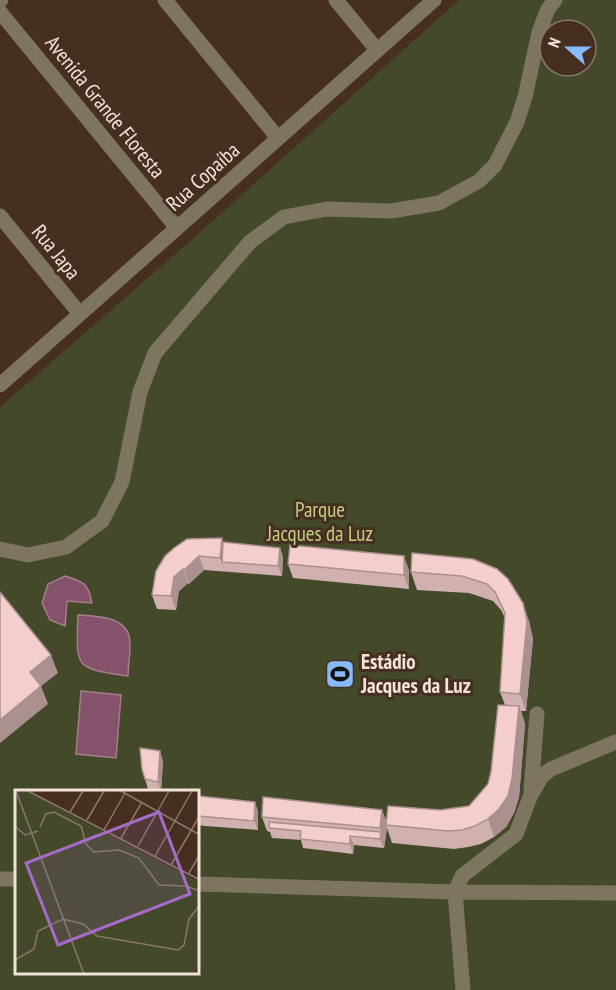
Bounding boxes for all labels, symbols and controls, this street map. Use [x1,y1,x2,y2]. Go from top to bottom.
north arrow [538,18,598,78]
street label: Avenida Grande Floresta [39,30,171,184]
text: N [543,35,565,50]
street label: Rua Copaíba [160,137,245,217]
street label: Rua Japa [26,219,87,285]
park label: Parque Jacques da Luz [266,496,373,547]
place label: Estádio Jacques da Luz [360,648,471,699]
sports icon: Estádio Jacques da Luz [324,658,356,690]
inset map [15,790,200,975]

